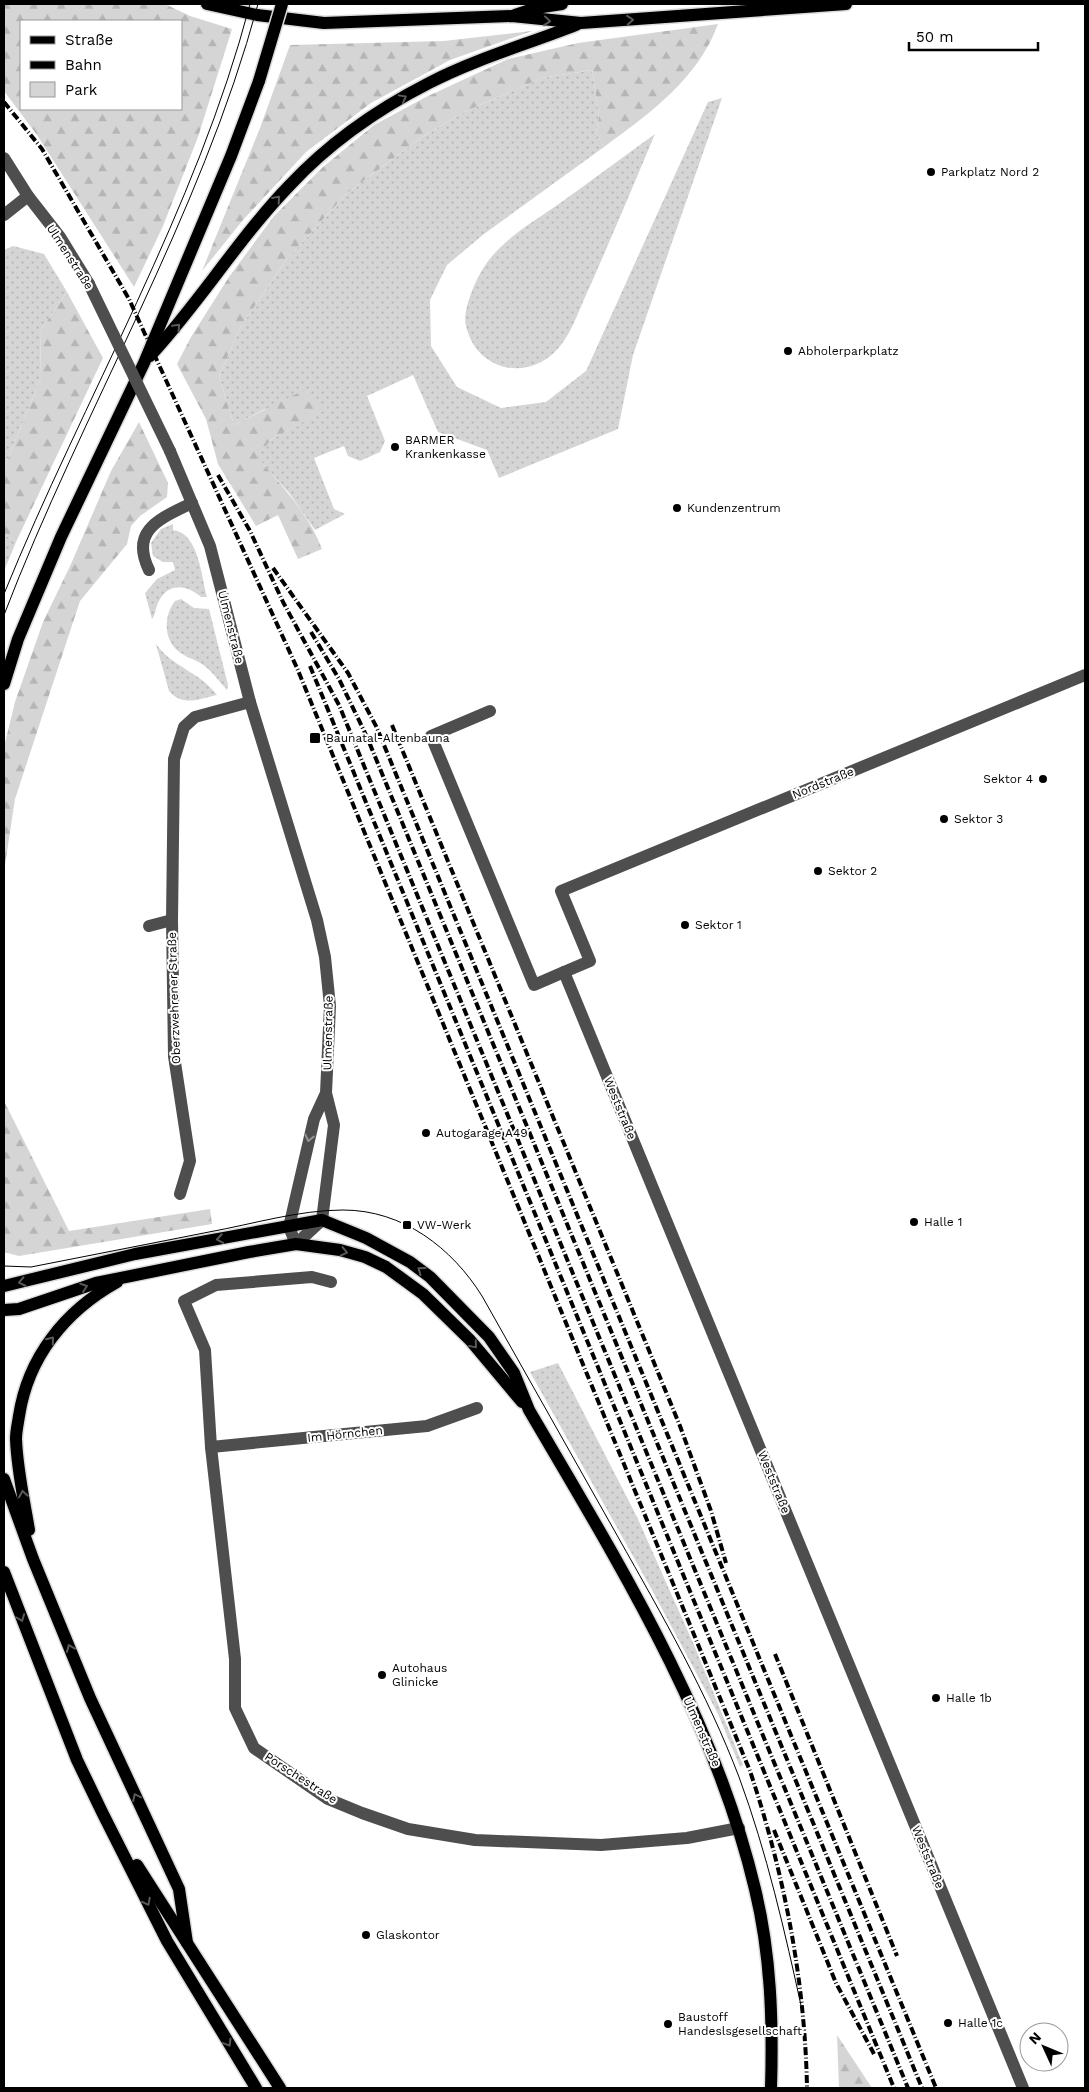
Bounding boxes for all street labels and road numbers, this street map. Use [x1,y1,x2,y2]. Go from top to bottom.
street label: Ulmenstraße [44,222,96,292]
street label: Ulmenstraße [215,589,247,665]
street label: Nordstraße [790,764,856,802]
street label: Oberzwehrener Straße [165,932,183,1064]
street label: Ulmenstraße [320,995,336,1071]
street label: Weststraße [601,1074,639,1142]
street label: Im Hörnchen [307,1423,383,1445]
street label: Weststraße [755,1448,793,1516]
street label: Ulmenstraße [680,1695,724,1769]
street label: Porschestraße [262,1749,340,1807]
street label: Weststraße [909,1823,947,1891]

